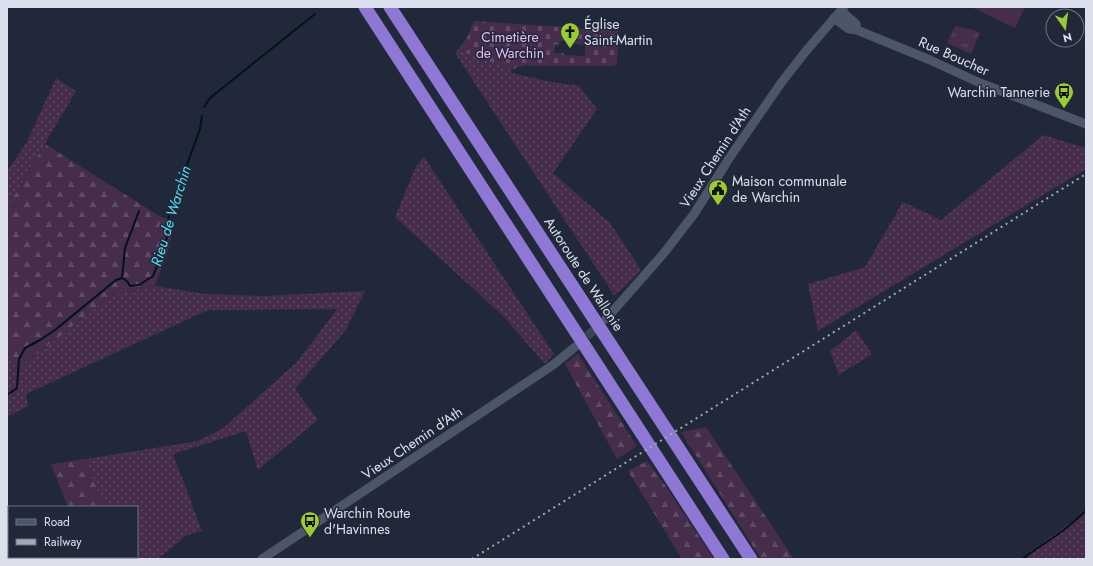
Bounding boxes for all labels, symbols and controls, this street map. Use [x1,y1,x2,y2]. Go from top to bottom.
north arrow [1045,8,1085,48]
place label: Église Saint-Martin [584,14,653,50]
church icon: Église Saint-Martin [559,21,581,49]
park label: Cimetière de Warchin [476,27,544,63]
text: N [1061,29,1074,47]
street label: Rue Boucher [915,32,993,81]
bus stop icon: Warchin Tannerie [1053,81,1075,109]
place label: Warchin Tannerie [948,82,1050,102]
street label: Vieux Chemin d'Ath [675,102,755,212]
water label: Rieu de Warchin [145,163,197,269]
place label: Maison communale de Warchin [732,171,847,207]
public building icon: Maison communale de Warchin [707,178,729,206]
street label: Autoroute de Wallonie [540,213,628,335]
street label: Vieux Chemin d'Ath [358,402,466,484]
place label: Warchin Route d'Havinnes [324,503,410,539]
legend [8,506,138,558]
bus stop icon: Warchin Route d'Havinnes [299,510,321,538]
text: Road [44,513,70,531]
text: Railway [44,533,82,551]

